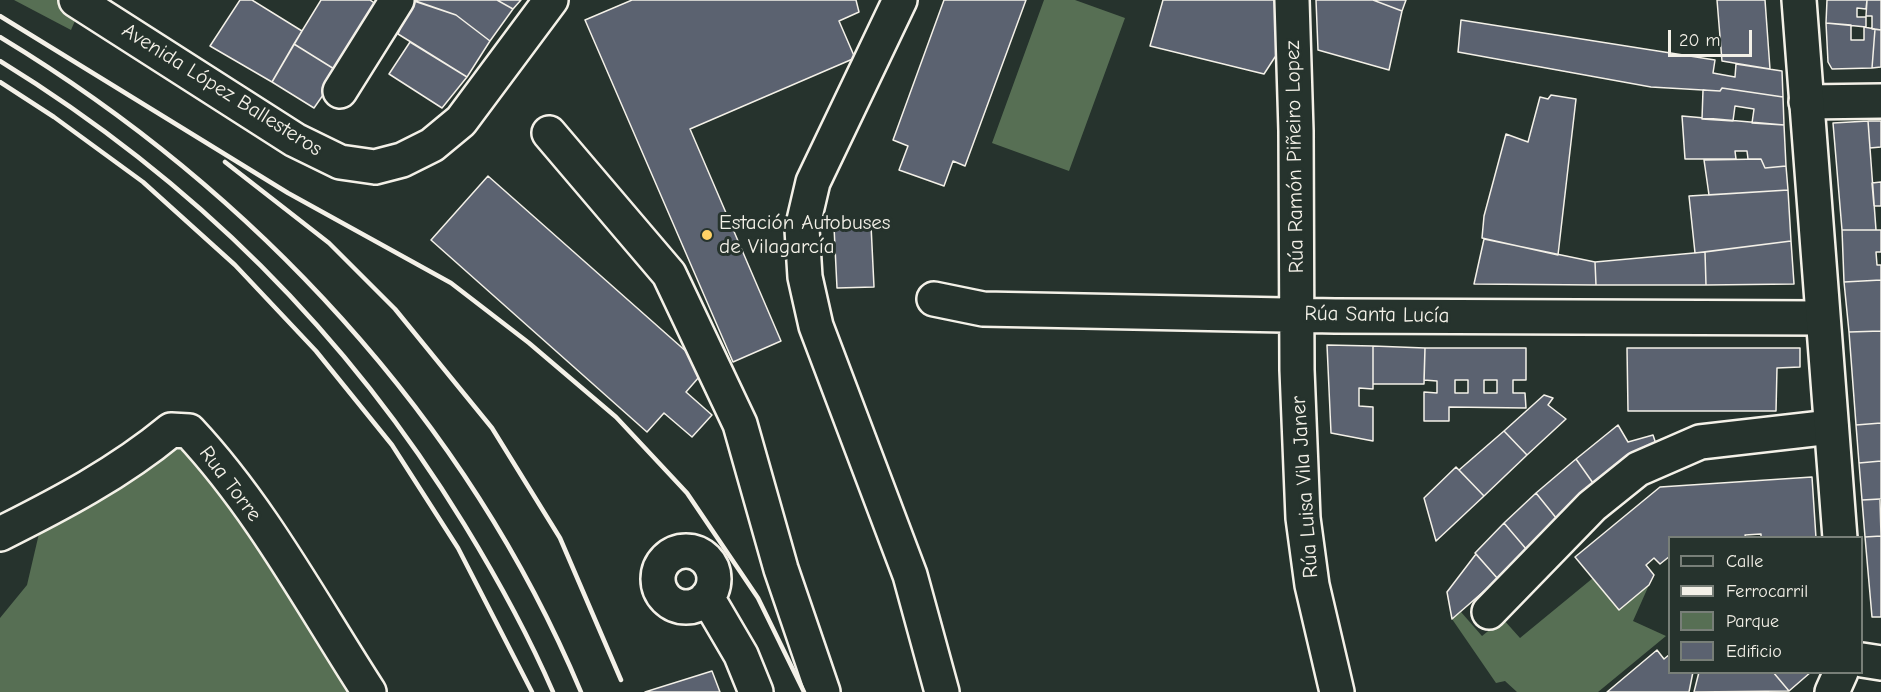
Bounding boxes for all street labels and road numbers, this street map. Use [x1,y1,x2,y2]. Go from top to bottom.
street label: Avenida López Ballesteros [117,18,327,162]
street label: Rúa Ramón Piñeiro Lopez [1280,40,1310,274]
street label: Rúa Santa Lucía [1304,301,1450,329]
street label: Rúa Luisa Vila Janer [1286,395,1324,579]
street label: Rua Torre [193,441,267,527]

